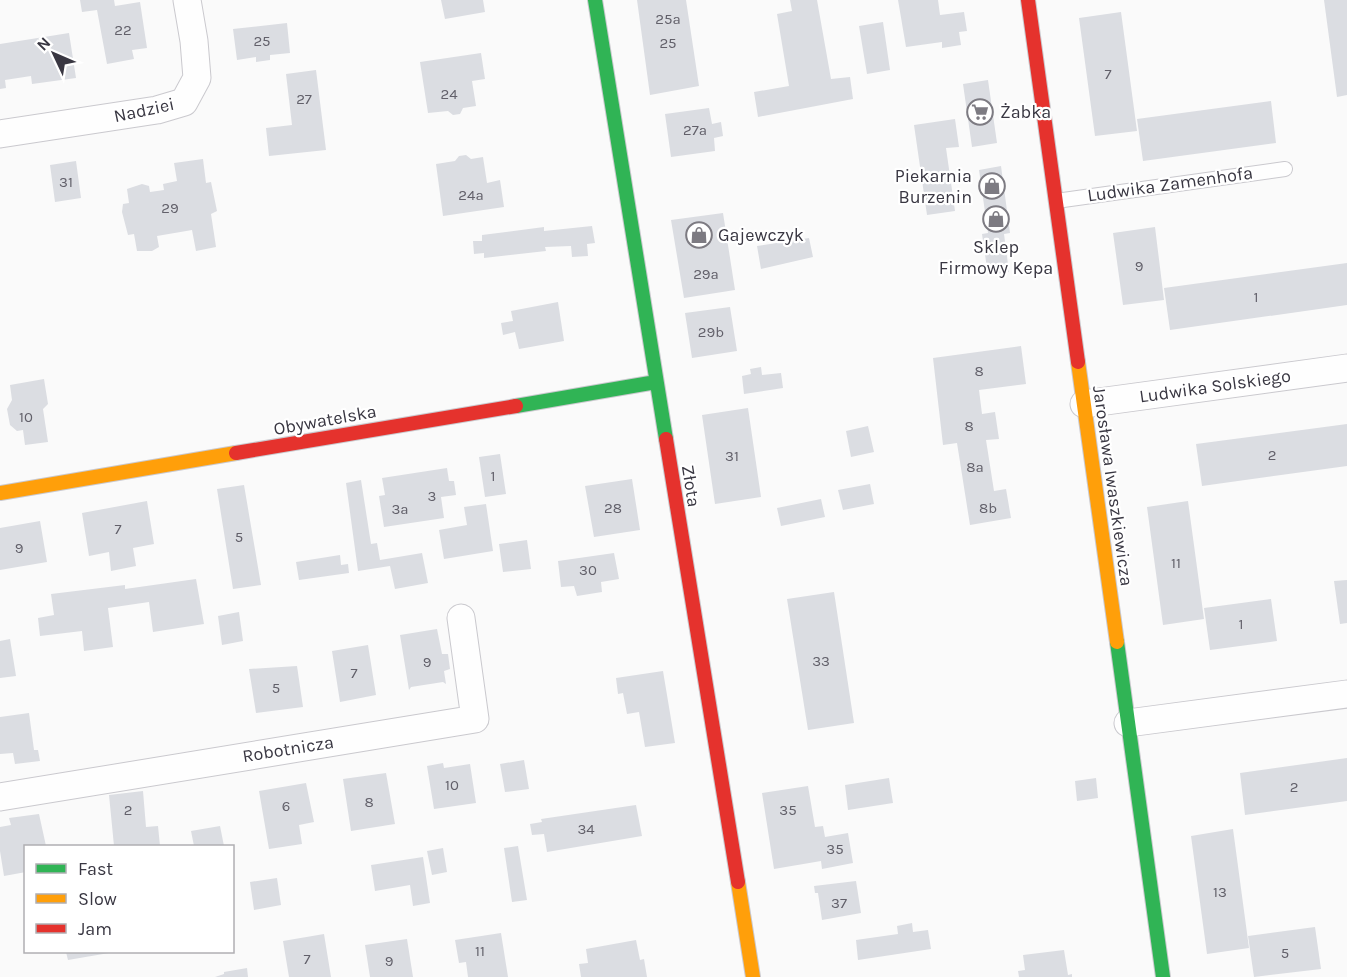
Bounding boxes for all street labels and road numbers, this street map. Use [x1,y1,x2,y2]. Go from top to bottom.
street label: Nadziei [112,93,176,127]
street label: Ludwika Zamenhofa [1086,161,1254,207]
street label: Ludwika Solskiego [1138,364,1292,408]
street label: Jarosława Iwaszkiewicza [1088,384,1138,588]
street label: Obywatelska [272,400,378,440]
street label: Złota [677,463,705,509]
street label: Robotnicza [241,731,335,767]

